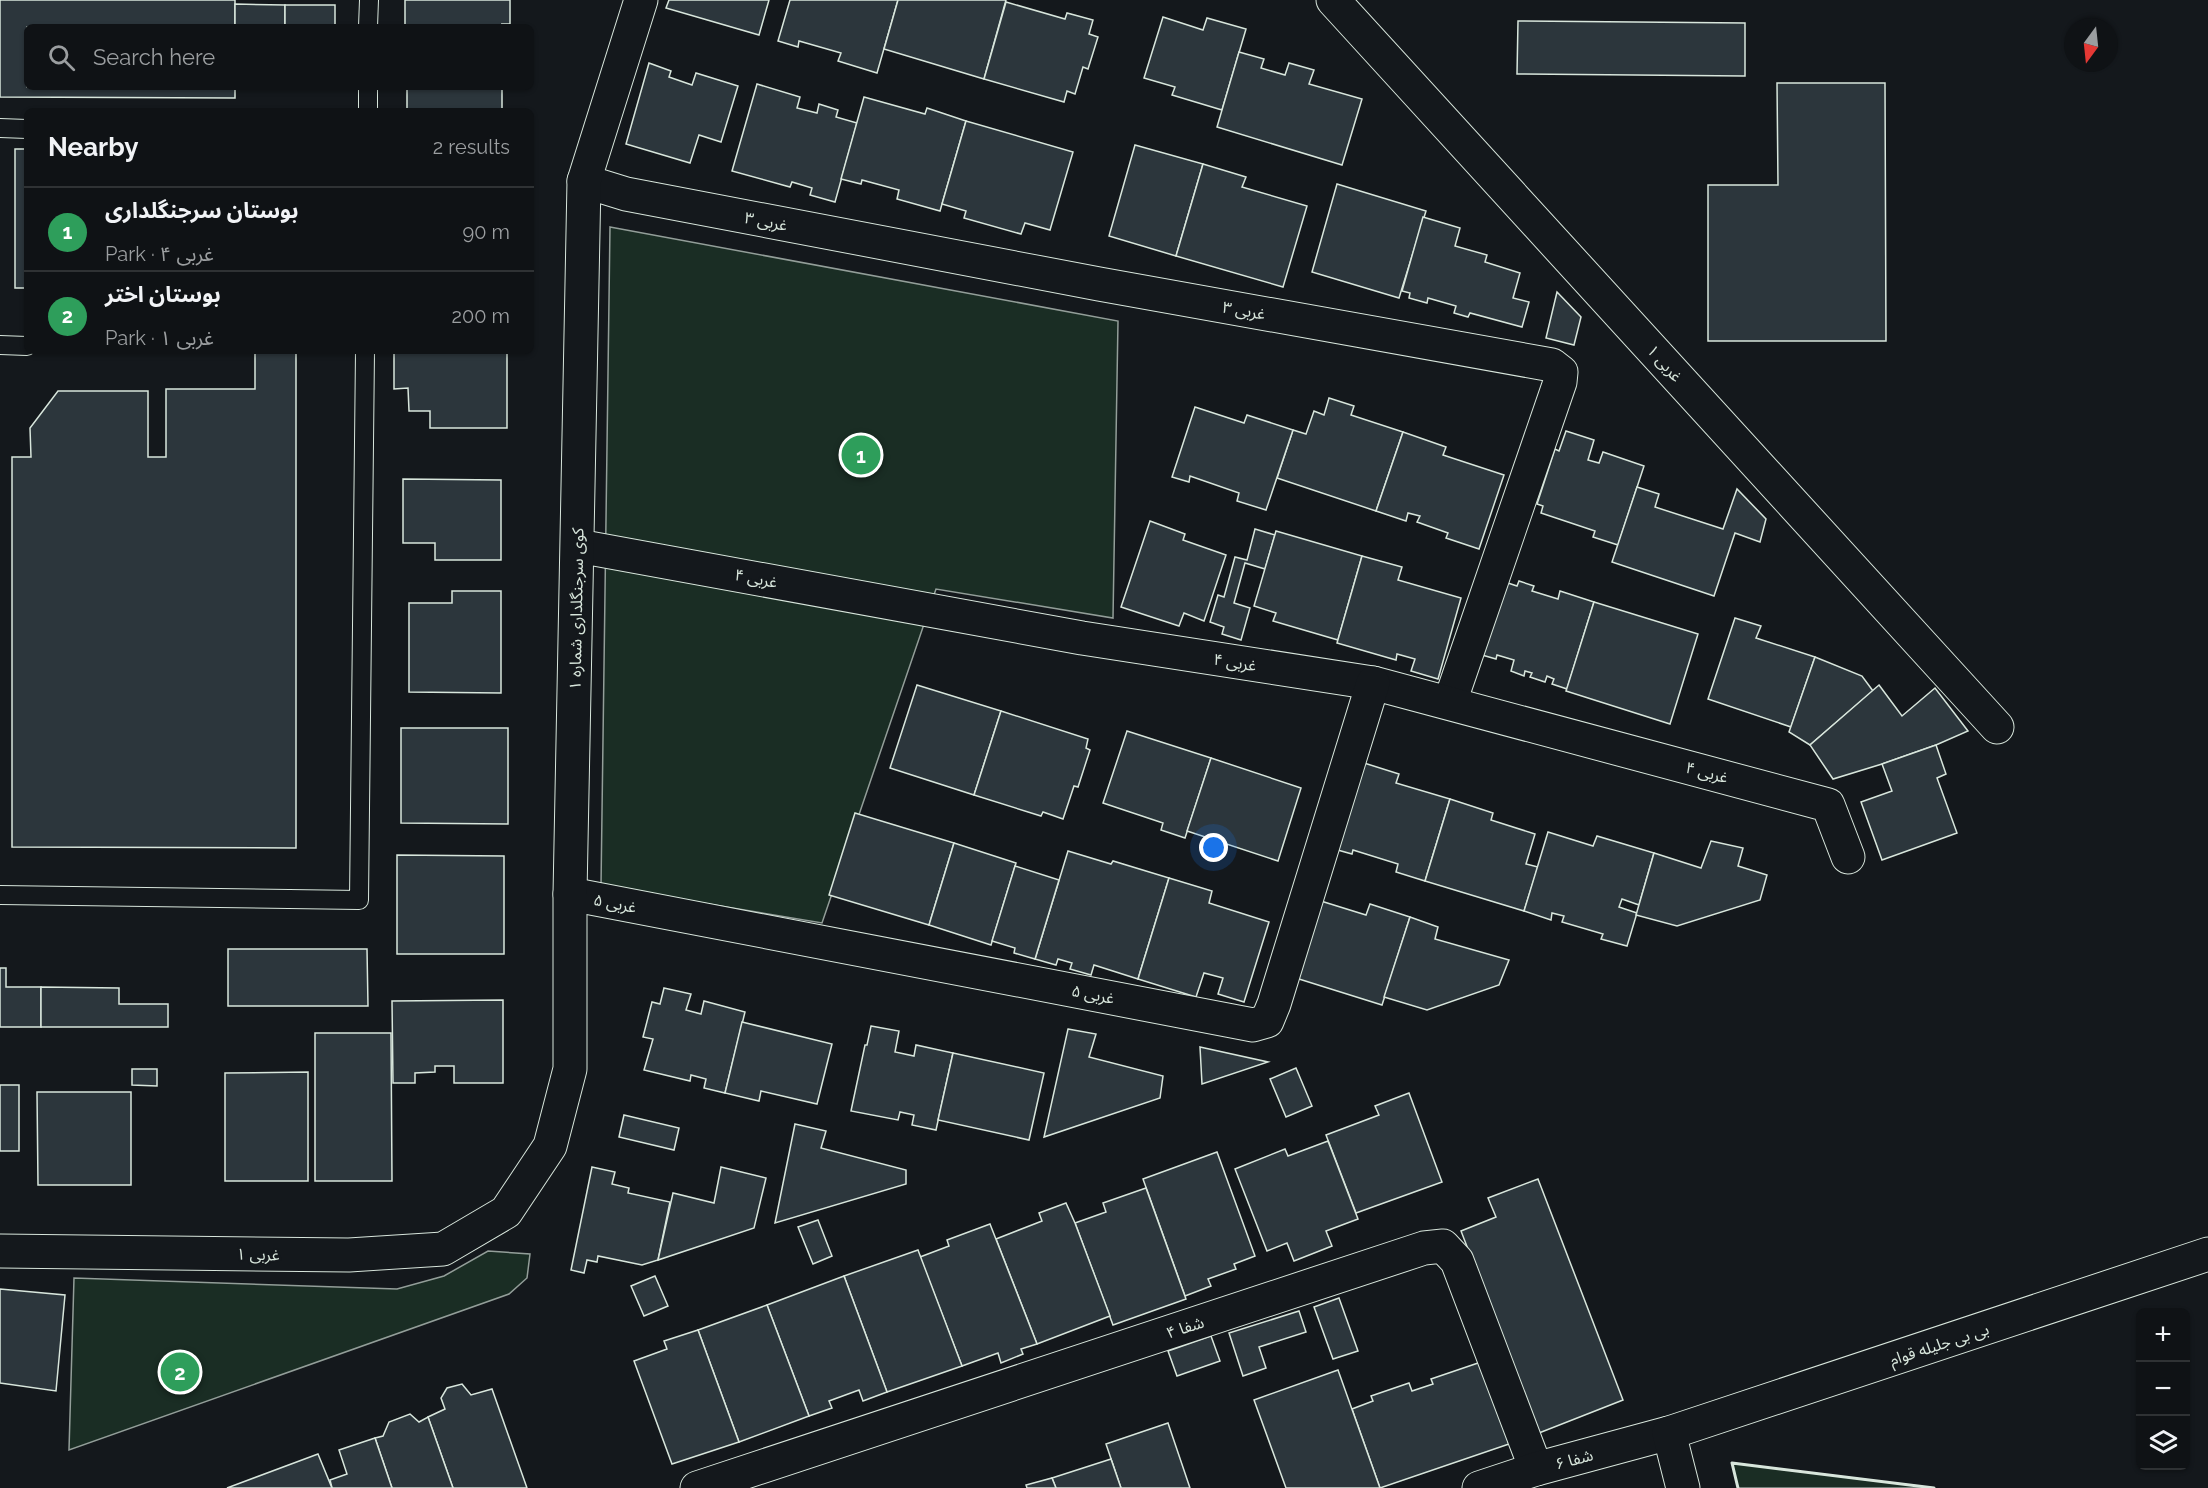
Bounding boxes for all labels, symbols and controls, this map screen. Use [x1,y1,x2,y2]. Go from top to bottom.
north arrow [2064,18,2118,72]
search box [24,24,534,90]
icon: search [45,41,78,74]
text: Search here [93,44,215,70]
text: Nearby [48,132,138,162]
text: 2 results [433,135,510,159]
text: بوستان سرجنگلداری [105,197,299,223]
street label: غربی ۳ [743,208,789,235]
text: 1 [63,220,72,244]
text: 90 m [463,220,510,244]
text: Park · غربی ۴ [105,242,214,266]
text: بوستان اختر [105,281,221,307]
street label: غربی ۳ [1221,297,1267,324]
text: 2 [62,304,73,328]
text: 200 m [452,304,510,328]
text: Park · غربی ۱ [105,326,214,350]
street label: غربی ۱ [1643,341,1686,386]
pin: 1 [842,432,880,478]
street label: کوی سرجنگلداری شماره ۱ [566,527,587,690]
street label: غربی ۴ [733,565,779,592]
street label: غربی ۴ [1212,650,1258,675]
street label: غربی ۴ [1684,758,1730,787]
your location [1199,833,1228,862]
street label: غربی ۵ [592,890,638,917]
street label: غربی ۵ [1070,981,1116,1008]
street label: غربی ۱ [236,1245,280,1264]
map controls [2136,1308,2190,1470]
button: + [2136,1308,2190,1362]
street label: شفا ۴ [1164,1313,1206,1342]
street label: بی بی جلیله قوام [1887,1319,1992,1372]
pin: 2 [160,1350,200,1394]
button: − [2136,1362,2190,1416]
button: layers [2136,1416,2190,1470]
street label: شفا ۶ [1553,1445,1595,1474]

